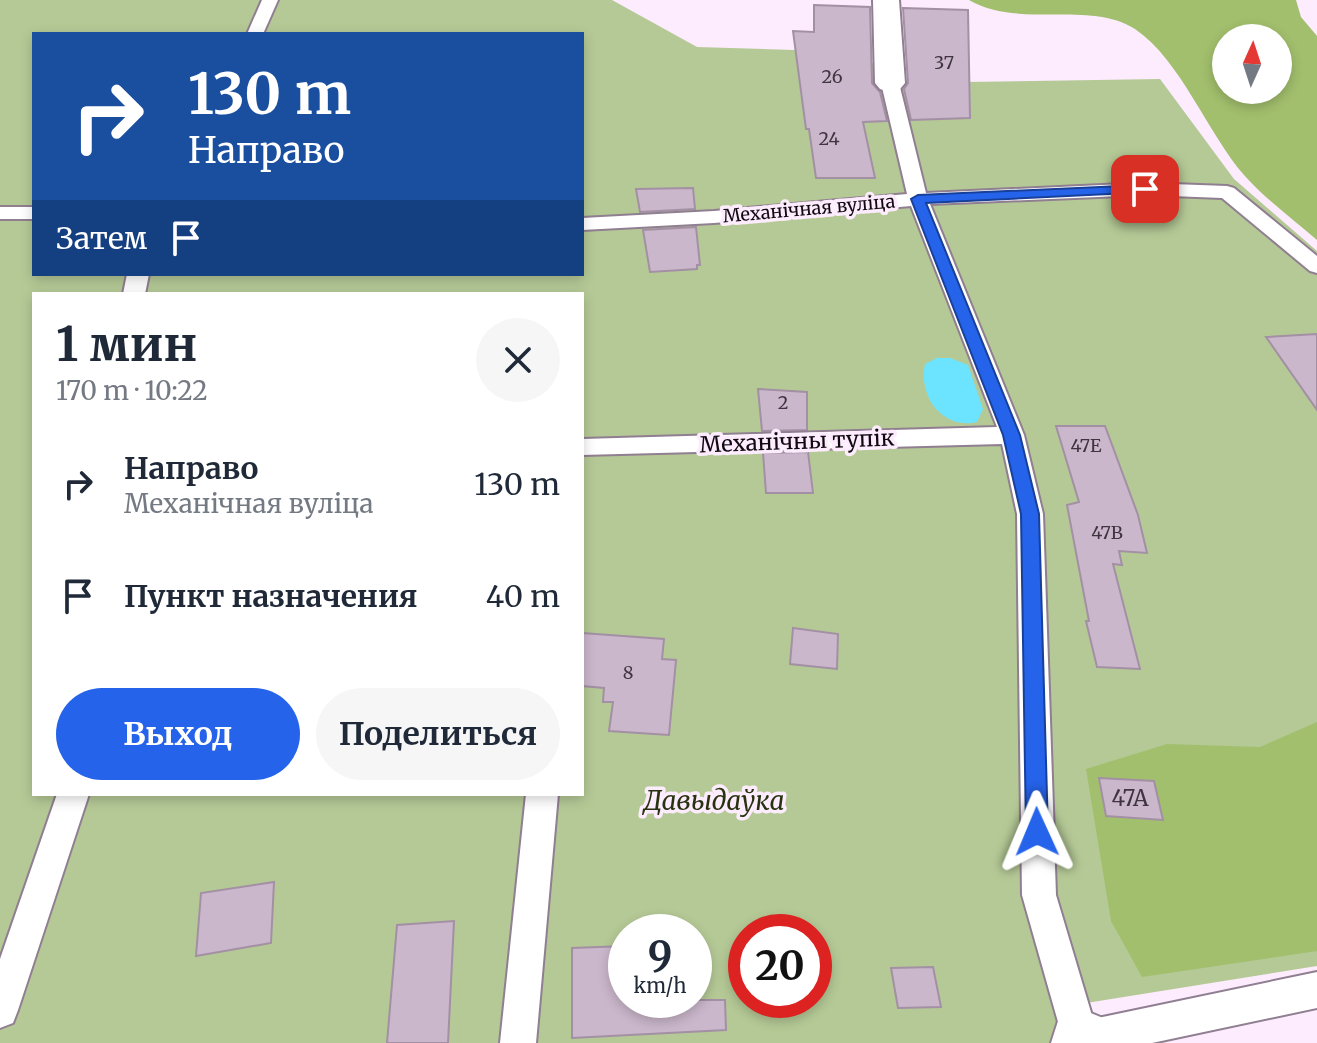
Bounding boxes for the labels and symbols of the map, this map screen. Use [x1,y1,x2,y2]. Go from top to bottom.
north arrow [1212,24,1292,104]
house number: 37 [934,51,954,74]
house number: 26 [821,65,843,88]
house number: 24 [818,127,840,150]
pin [1111,155,1179,223]
street label: Механічная вуліца [722,189,896,227]
house number: 2 [778,391,788,414]
street label: Механічны тупік [699,424,895,458]
house number: 47Е [1071,434,1102,457]
house number: 47В [1091,521,1123,544]
house number: 8 [623,661,633,684]
park label: Давыдаўка [642,784,784,817]
house number: 47А [1111,784,1149,812]
position arrow [995,790,1079,874]
speed limit sign: 20 [728,914,832,1018]

